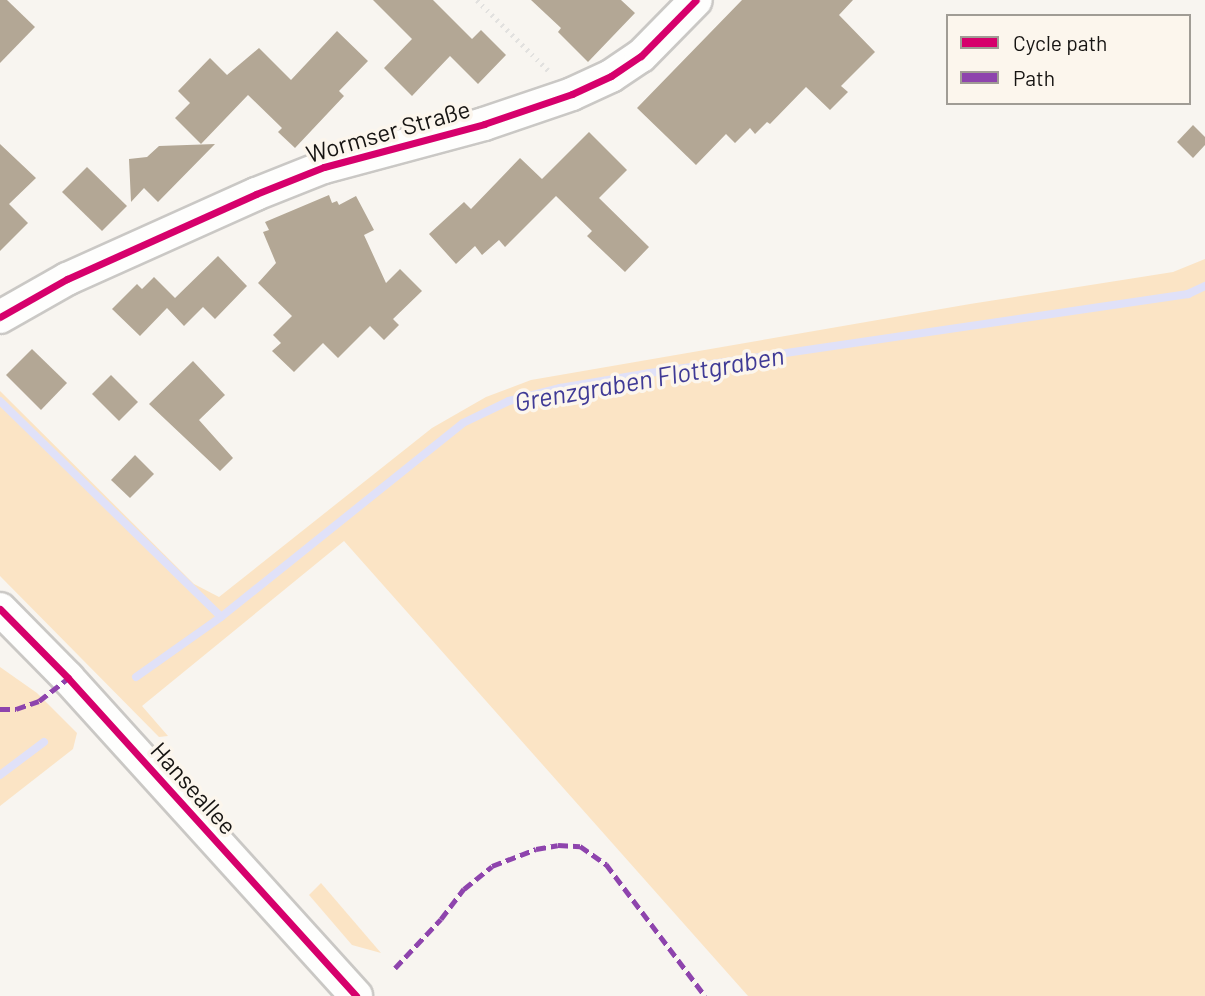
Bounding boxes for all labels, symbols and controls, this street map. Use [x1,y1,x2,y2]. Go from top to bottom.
legend [946,14,1191,105]
text: Cycle path [1013,30,1107,55]
text: Path [1013,65,1055,90]
street label: Wormser Straße [303,94,473,168]
water label: Grenzgraben Flottgraben [512,339,786,417]
street label: Hanseallee [145,736,243,840]

